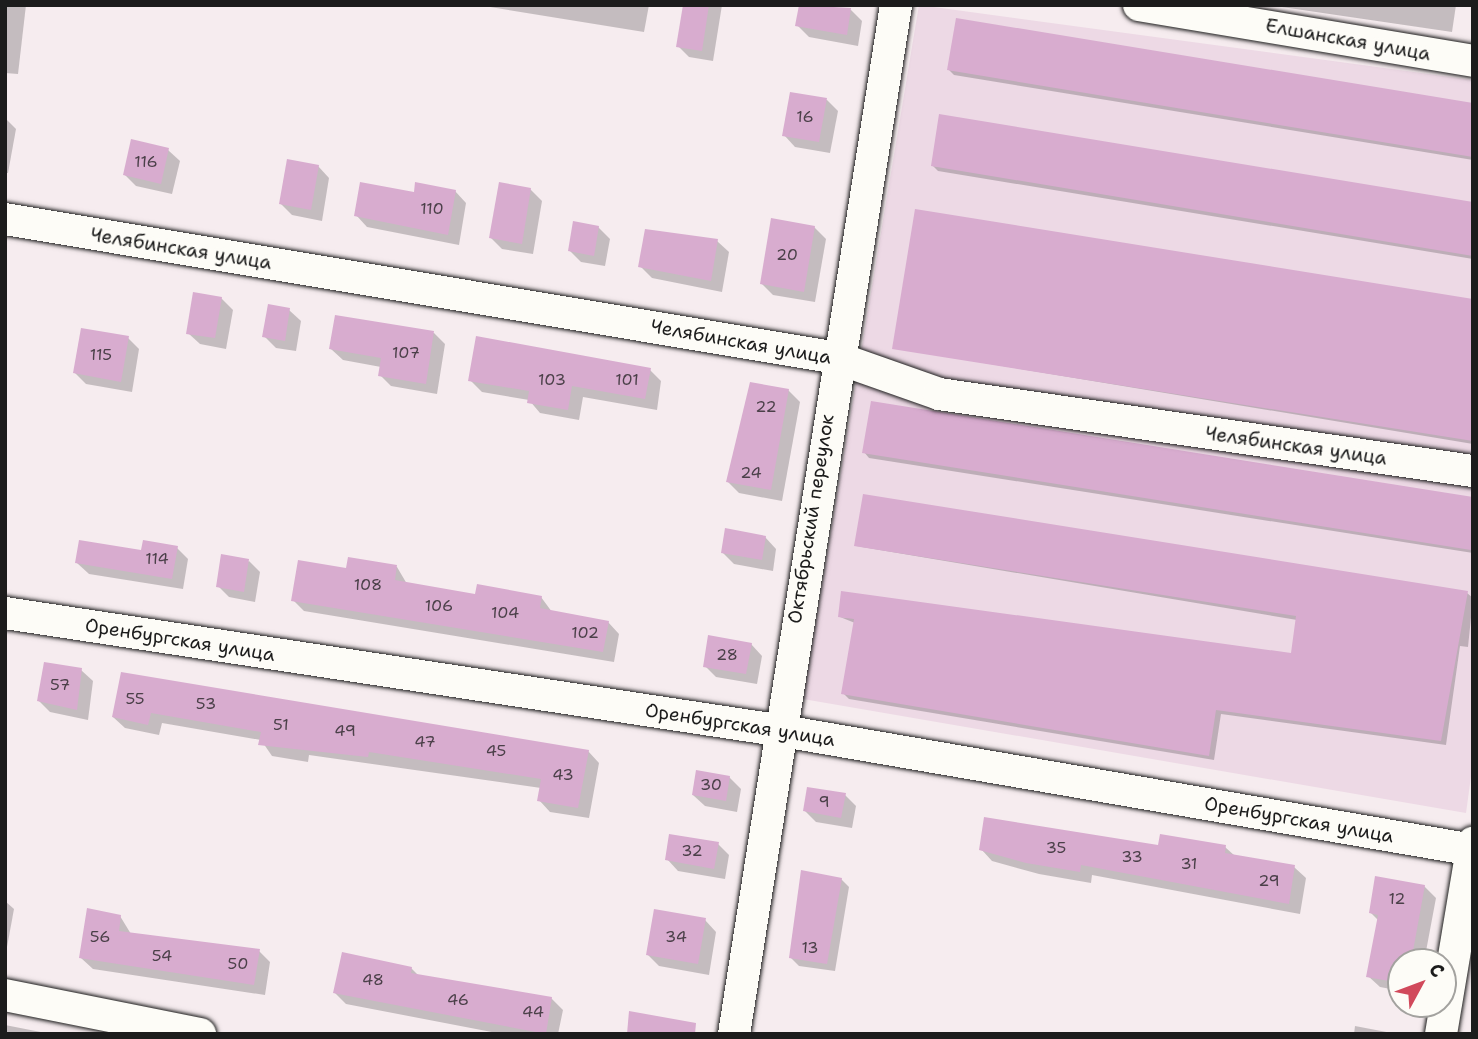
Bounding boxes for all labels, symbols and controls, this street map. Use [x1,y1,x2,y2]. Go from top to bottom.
street label: Елшанская улица [1264,14,1432,66]
house number: 16 [796,107,814,127]
house number: 116 [134,152,158,172]
house number: 110 [420,199,444,219]
street label: Челябинская улица [89,223,273,275]
house number: 20 [776,245,798,265]
street label: Челябинская улица [649,315,833,369]
house number: 107 [392,343,420,363]
house number: 115 [90,345,112,365]
house number: 103 [538,370,566,390]
house number: 101 [615,370,639,390]
house number: 22 [755,397,777,417]
street label: Октябрьский переулок [783,413,839,625]
street label: Челябинская улица [1204,422,1388,470]
house number: 24 [740,463,762,483]
house number: 114 [145,549,169,569]
house number: 108 [354,575,382,595]
house number: 106 [425,596,453,616]
house number: 104 [491,603,519,623]
street label: Оренбургская улица [83,614,277,666]
house number: 102 [571,623,599,643]
house number: 28 [716,645,738,665]
house number: 57 [50,675,70,695]
house number: 55 [125,689,145,709]
house number: 53 [196,694,216,714]
street label: Оренбургская улица [643,699,837,751]
house number: 51 [273,715,289,735]
house number: 49 [334,721,356,741]
house number: 47 [414,732,436,752]
house number: 45 [486,741,506,761]
house number: 43 [552,765,574,785]
house number: 30 [700,775,722,795]
house number: 9 [818,792,830,812]
street label: Оренбургская улица [1202,792,1396,848]
house number: 35 [1046,838,1066,858]
house number: 32 [681,841,703,861]
house number: 33 [1121,847,1143,867]
house number: 31 [1180,854,1198,874]
house number: 29 [1258,871,1280,891]
house number: 12 [1388,889,1406,909]
house number: 56 [90,927,110,947]
house number: 34 [665,927,687,947]
house number: 13 [801,938,819,958]
house number: 54 [152,946,172,966]
north arrow [1387,948,1457,1018]
house number: 50 [228,954,248,974]
text: С [1423,958,1450,983]
house number: 48 [362,970,384,990]
house number: 46 [447,990,469,1010]
house number: 44 [522,1002,544,1022]

